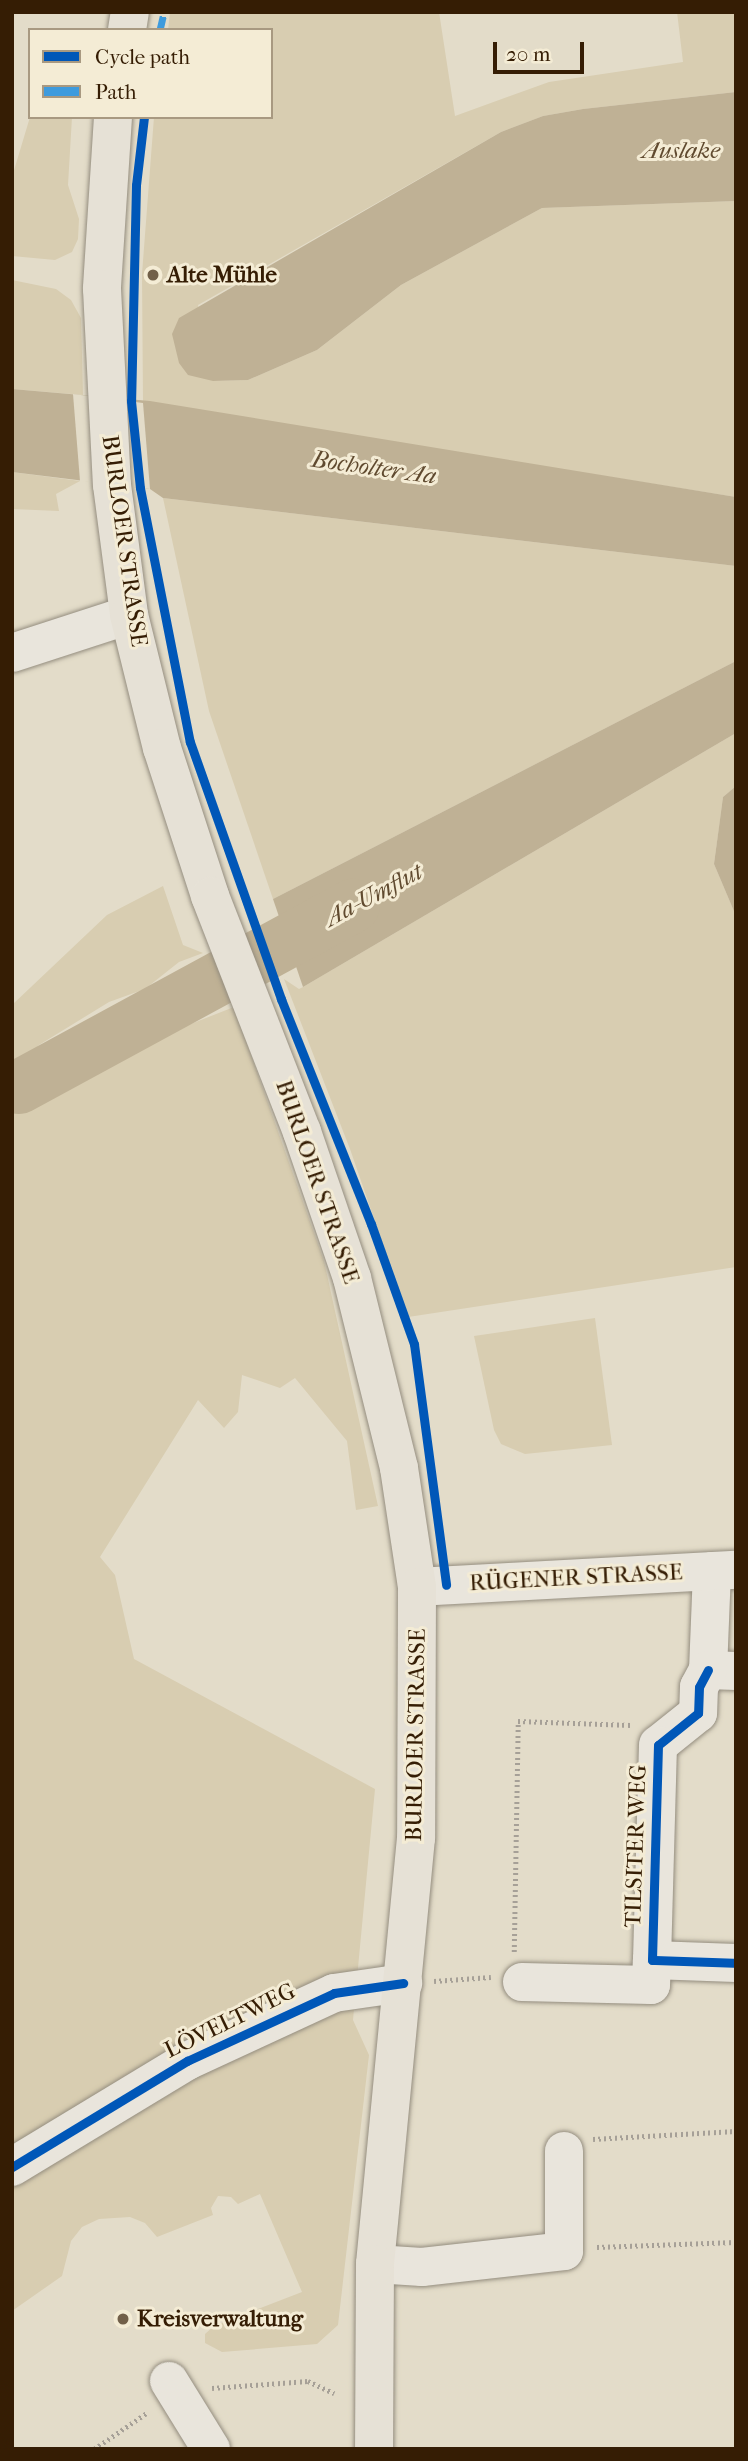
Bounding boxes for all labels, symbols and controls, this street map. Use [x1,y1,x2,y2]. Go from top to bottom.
legend [28,28,273,119]
scale bar [496,28,587,72]
text: 20 m [506,42,550,66]
text: Cycle path [95,45,190,69]
text: Path [95,80,136,104]
water label: Auslake [642,137,720,165]
place label: Alte Mühle [167,261,277,289]
marker: Alte Mühle [145,267,161,283]
street label: BURLOER STRASSE [95,433,153,649]
water label: Bocholter Aa [310,445,438,491]
water label: Aa-Umflut [320,857,428,933]
street label: BURLOER STRASSE [269,1077,365,1287]
street label: RÜGENER STRASSE [469,1559,683,1597]
street label: BURLOER STRASSE [400,1628,432,1842]
street label: TILSITER WEG [619,1764,653,1928]
street label: LÖVELTWEG [160,1977,300,2065]
place label: Kreisverwaltung [137,2305,303,2333]
marker: Kreisverwaltung [115,2311,131,2327]

